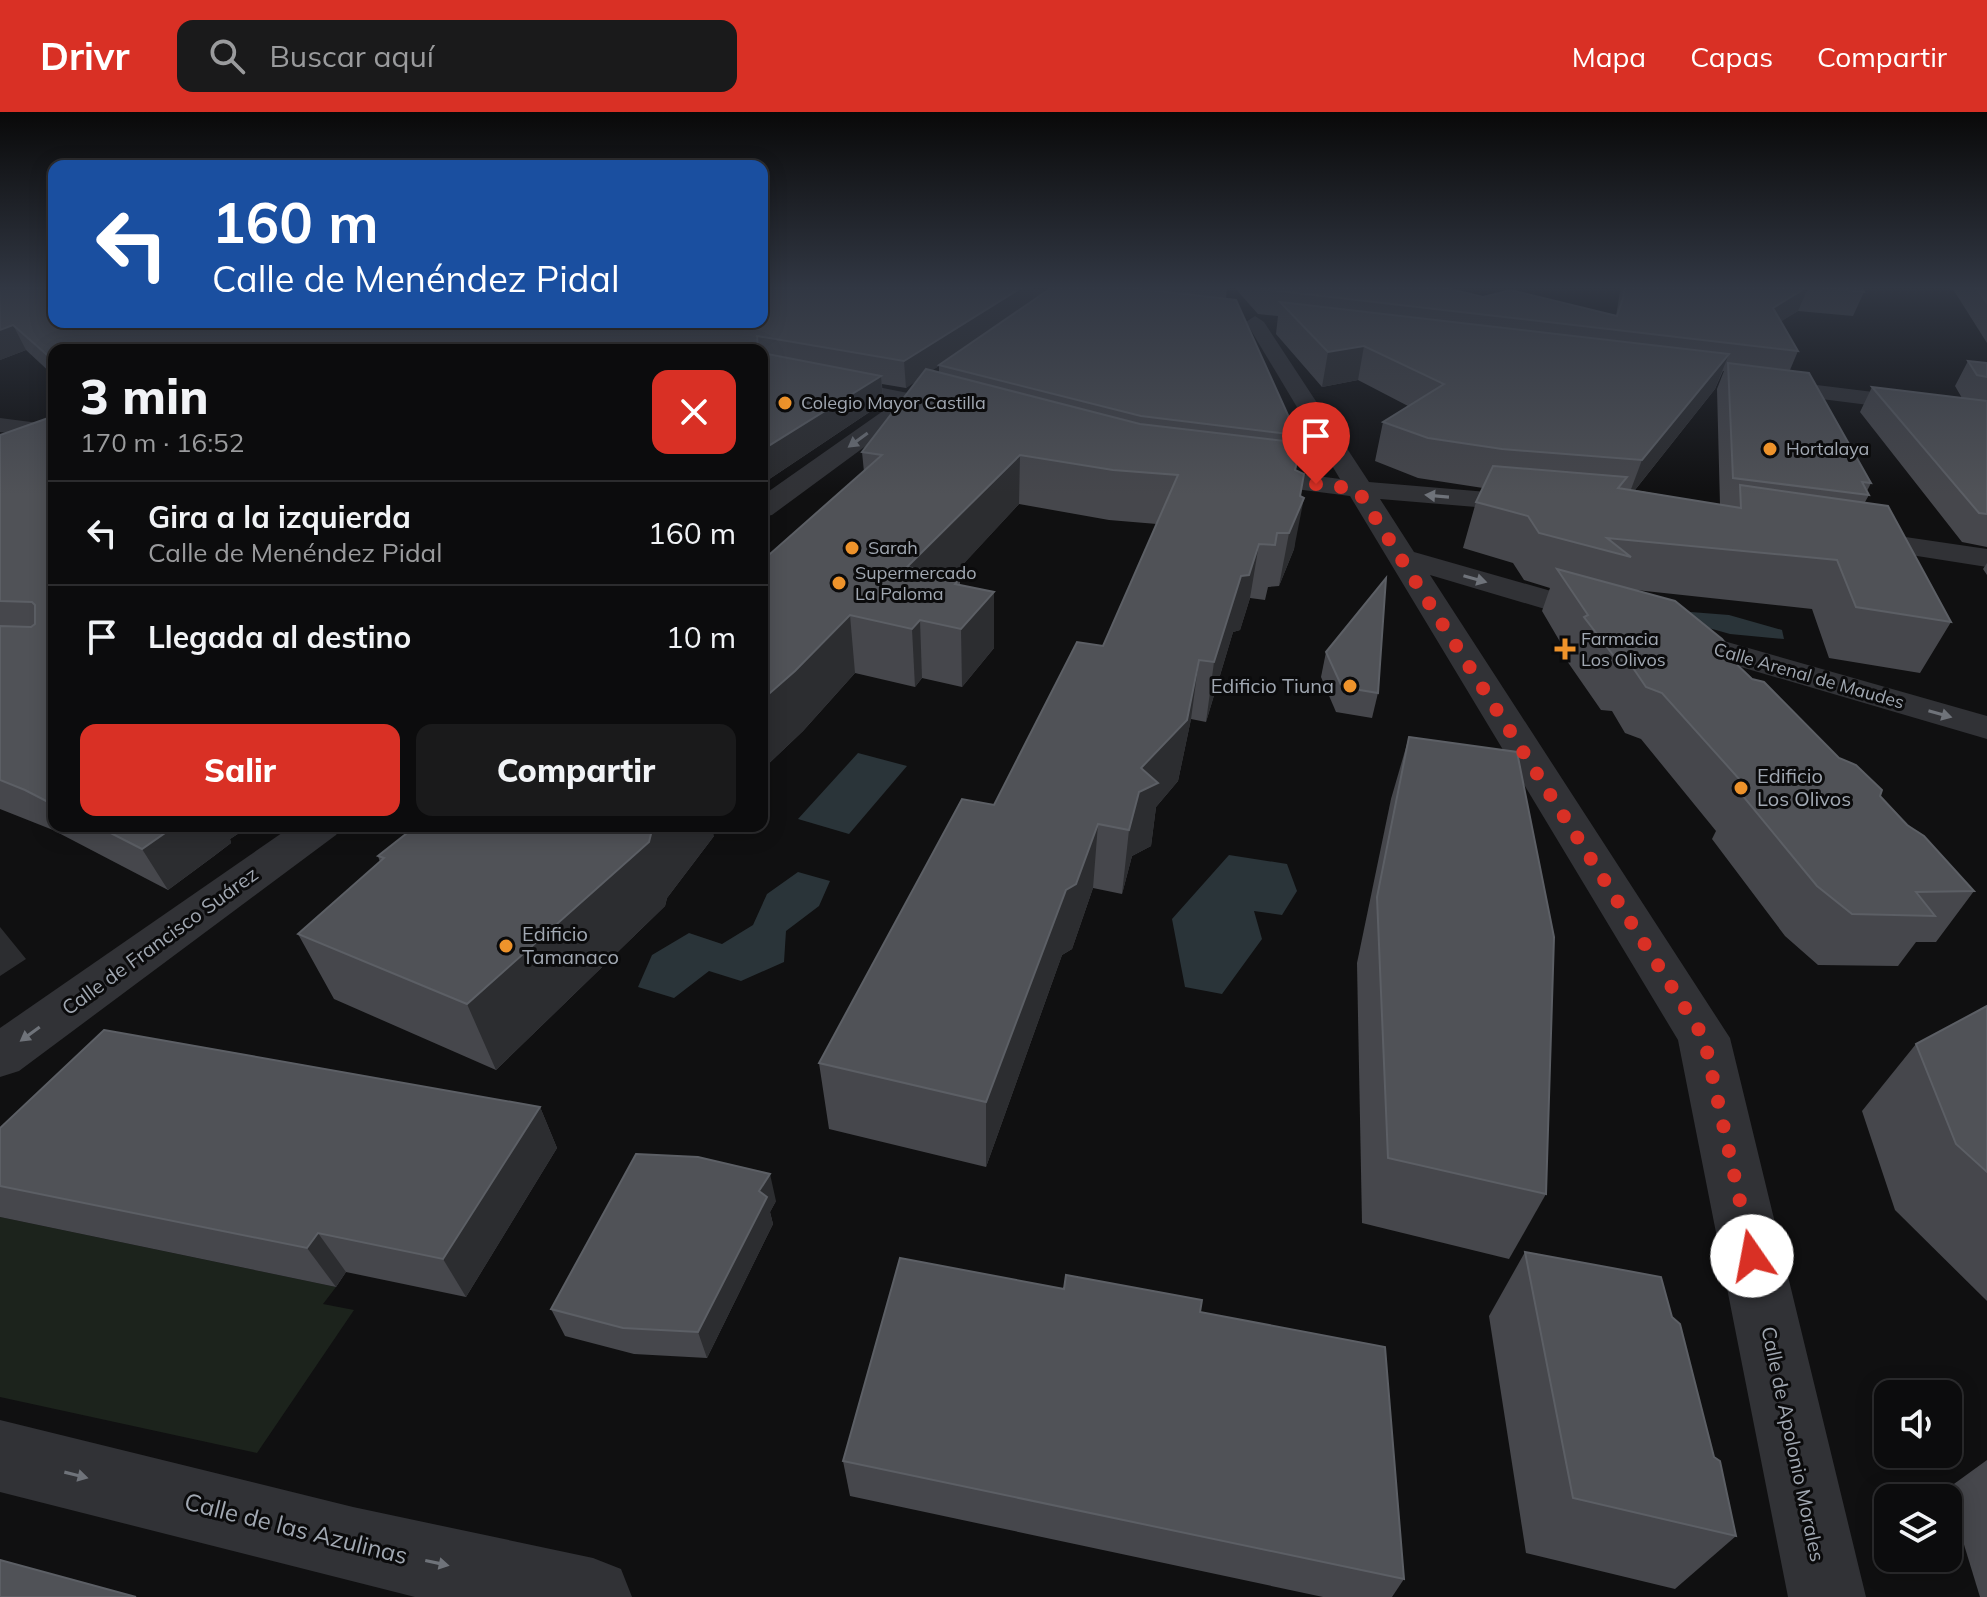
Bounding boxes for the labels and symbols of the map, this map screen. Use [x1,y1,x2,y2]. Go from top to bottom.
place label: Colegio Mayor Castilla [801,391,986,414]
marker: Colegio Mayor Castilla [776,394,794,412]
pin [1282,402,1350,484]
one-way arrow [847,432,868,448]
place label: Hortalaya [1786,437,1869,460]
marker: Hortalaya [1761,440,1779,458]
one-way arrow [1424,489,1449,502]
place label: Sarah [868,536,918,559]
marker: Sarah [843,539,861,557]
place label: Supermercado La Paloma [855,561,976,605]
one-way arrow [1464,573,1488,586]
marker: Supermercado La Paloma [830,574,848,592]
place label: Farmacia Los Olivos [1581,627,1666,671]
street label: Calle Arenal de Maudes [1711,637,1907,714]
marker: Farmacia Los Olivos [1556,640,1574,658]
place label: Edificio Tiuna [1211,673,1334,698]
marker: Edificio Tiuna [1341,677,1359,695]
one-way arrow [1928,708,1952,721]
place label: Edificio Los Olivos [1757,763,1851,811]
marker: Edificio Los Olivos [1732,779,1750,797]
street label: Calle de Francisco Suárez [57,861,263,1020]
place label: Edificio Tamanaco [522,921,619,969]
marker: Edificio Tamanaco [497,937,515,955]
one-way arrow [19,1026,40,1041]
position arrow [1710,1214,1794,1298]
street label: Calle de Apolonio Morales [1756,1324,1831,1564]
one-way arrow [63,1470,88,1482]
street label: Calle de las Azulinas [182,1486,411,1570]
one-way arrow [425,1557,450,1570]

